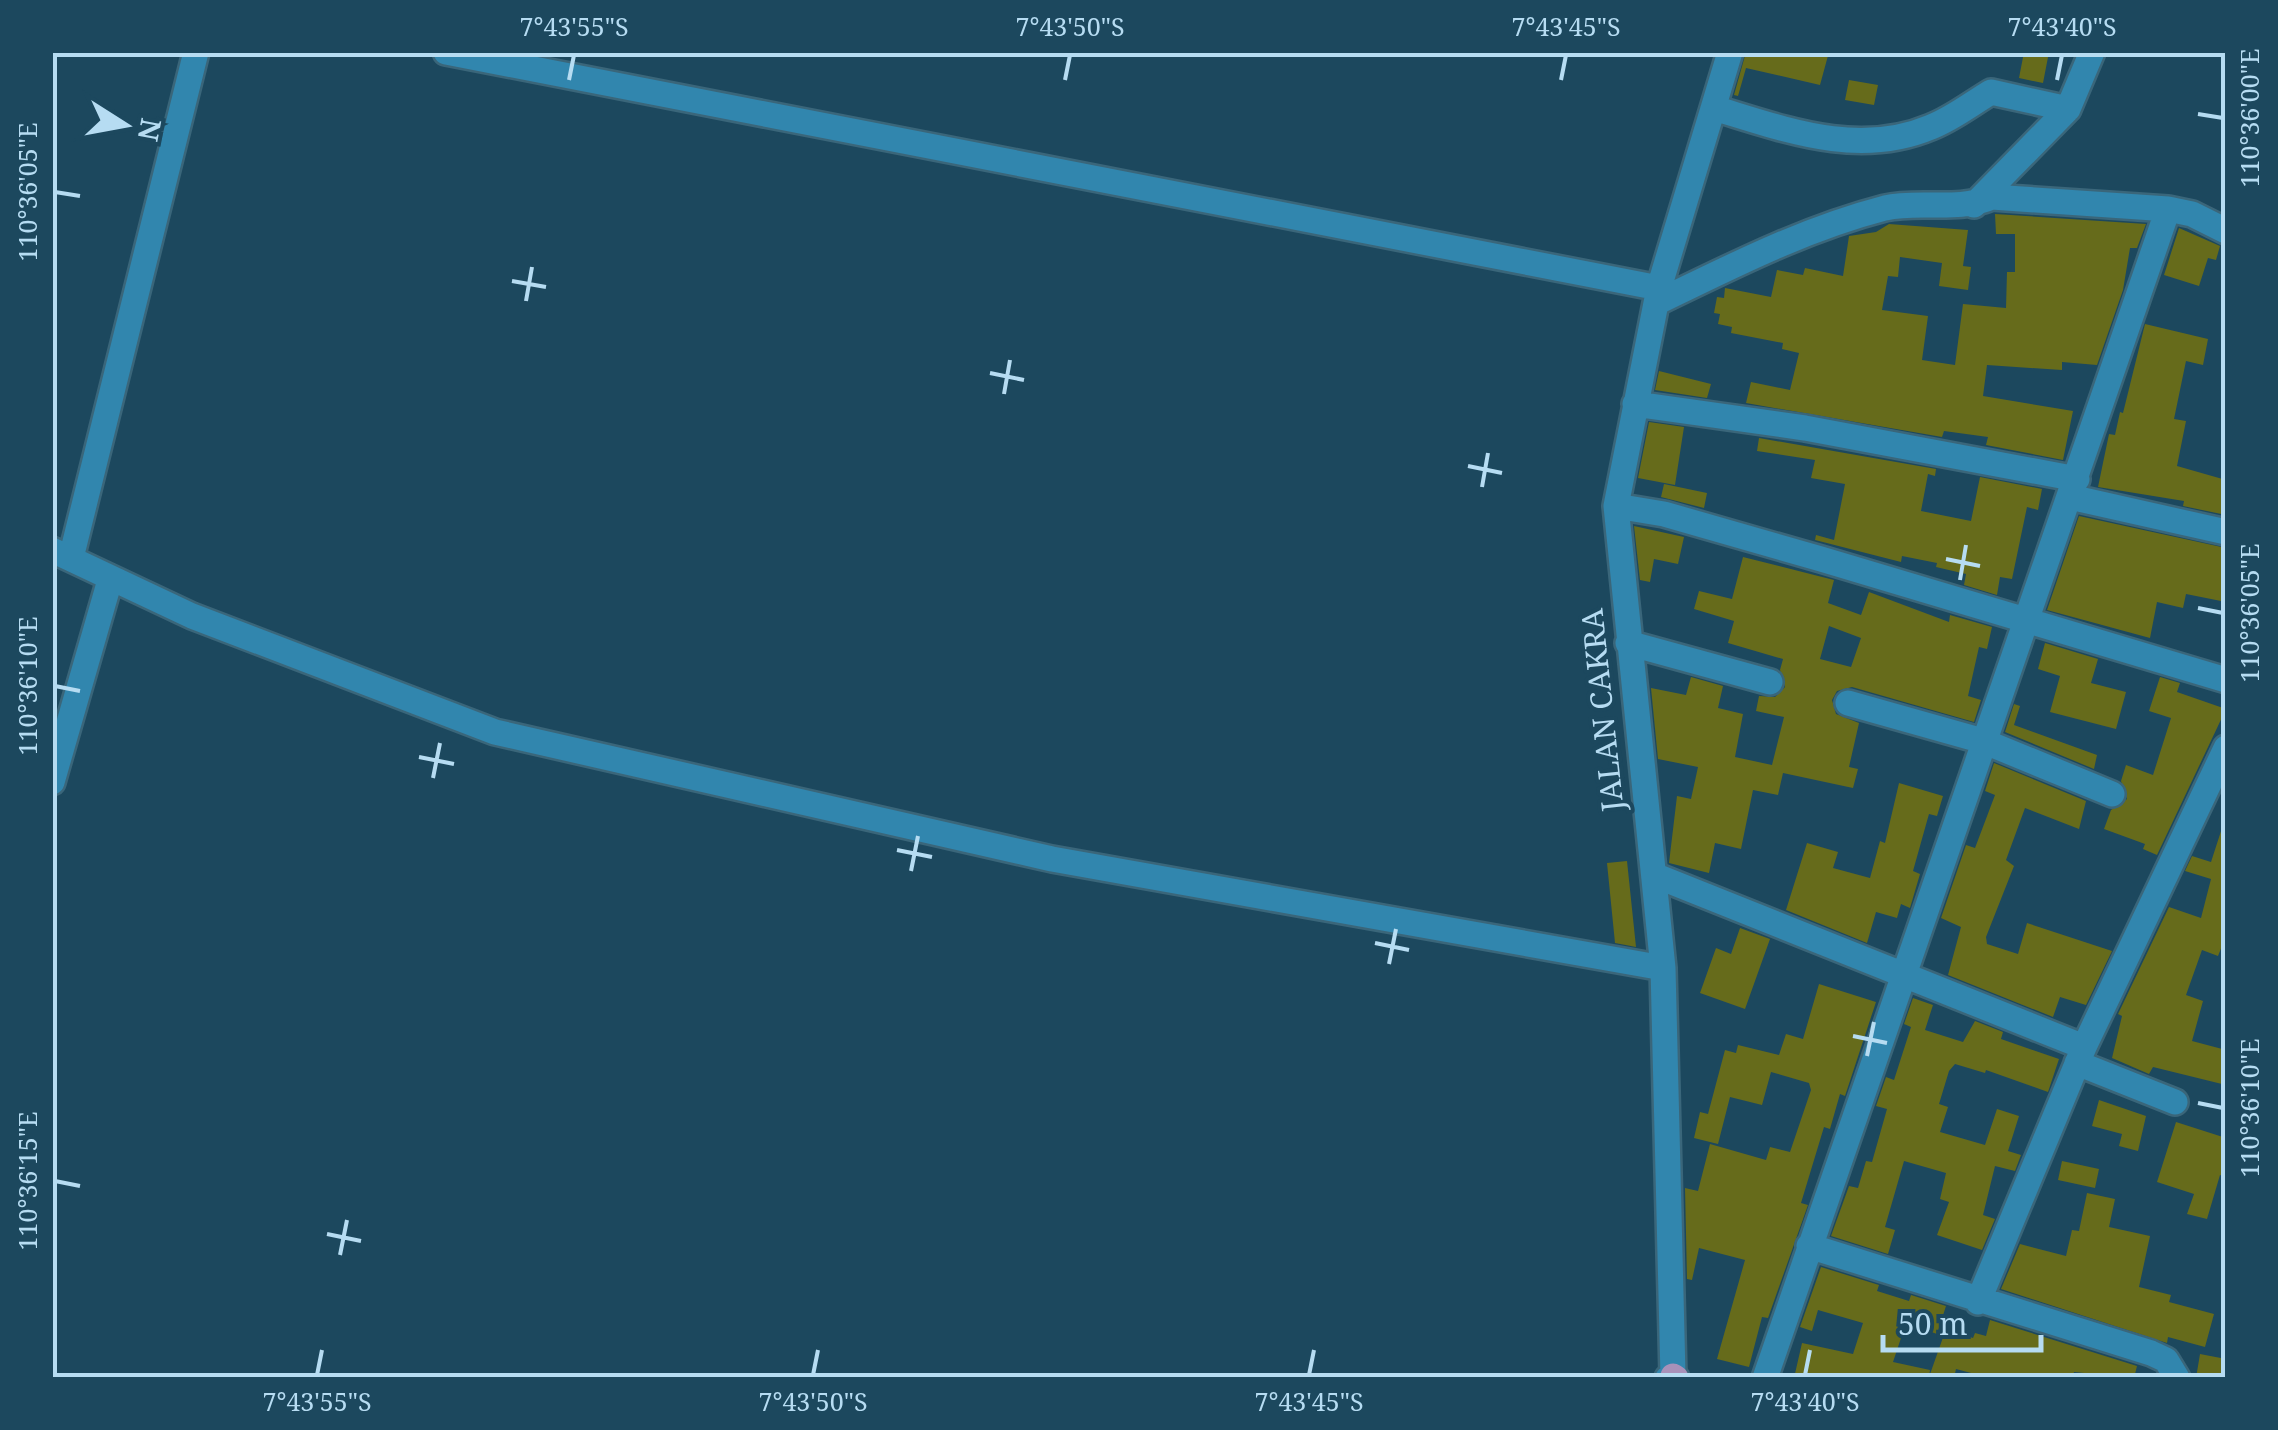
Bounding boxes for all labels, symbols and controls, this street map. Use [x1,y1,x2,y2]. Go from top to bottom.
text: 7°43'55"S [519,9,629,43]
text: 7°43'50"S [1015,9,1125,43]
text: 7°43'45"S [1511,9,1621,43]
text: 7°43'40"S [2007,9,2117,43]
text: 110°36'00"E [2232,48,2266,188]
north arrow [75,75,175,175]
text: N [130,115,171,144]
text: 110°36'05"E [10,122,44,262]
text: 110°36'05"E [2232,543,2266,683]
street label: JALAN CAKRA [1570,606,1633,815]
text: 110°36'10"E [10,616,44,756]
text: 110°36'10"E [2232,1038,2266,1178]
text: 110°36'15"E [10,1111,44,1251]
scale bar [1883,1290,2040,1352]
text: 50 m [1898,1303,1968,1344]
text: 7°43'55"S [262,1384,372,1418]
text: 7°43'50"S [758,1384,868,1418]
text: 7°43'45"S [1254,1384,1364,1418]
text: 7°43'40"S [1750,1384,1860,1418]

